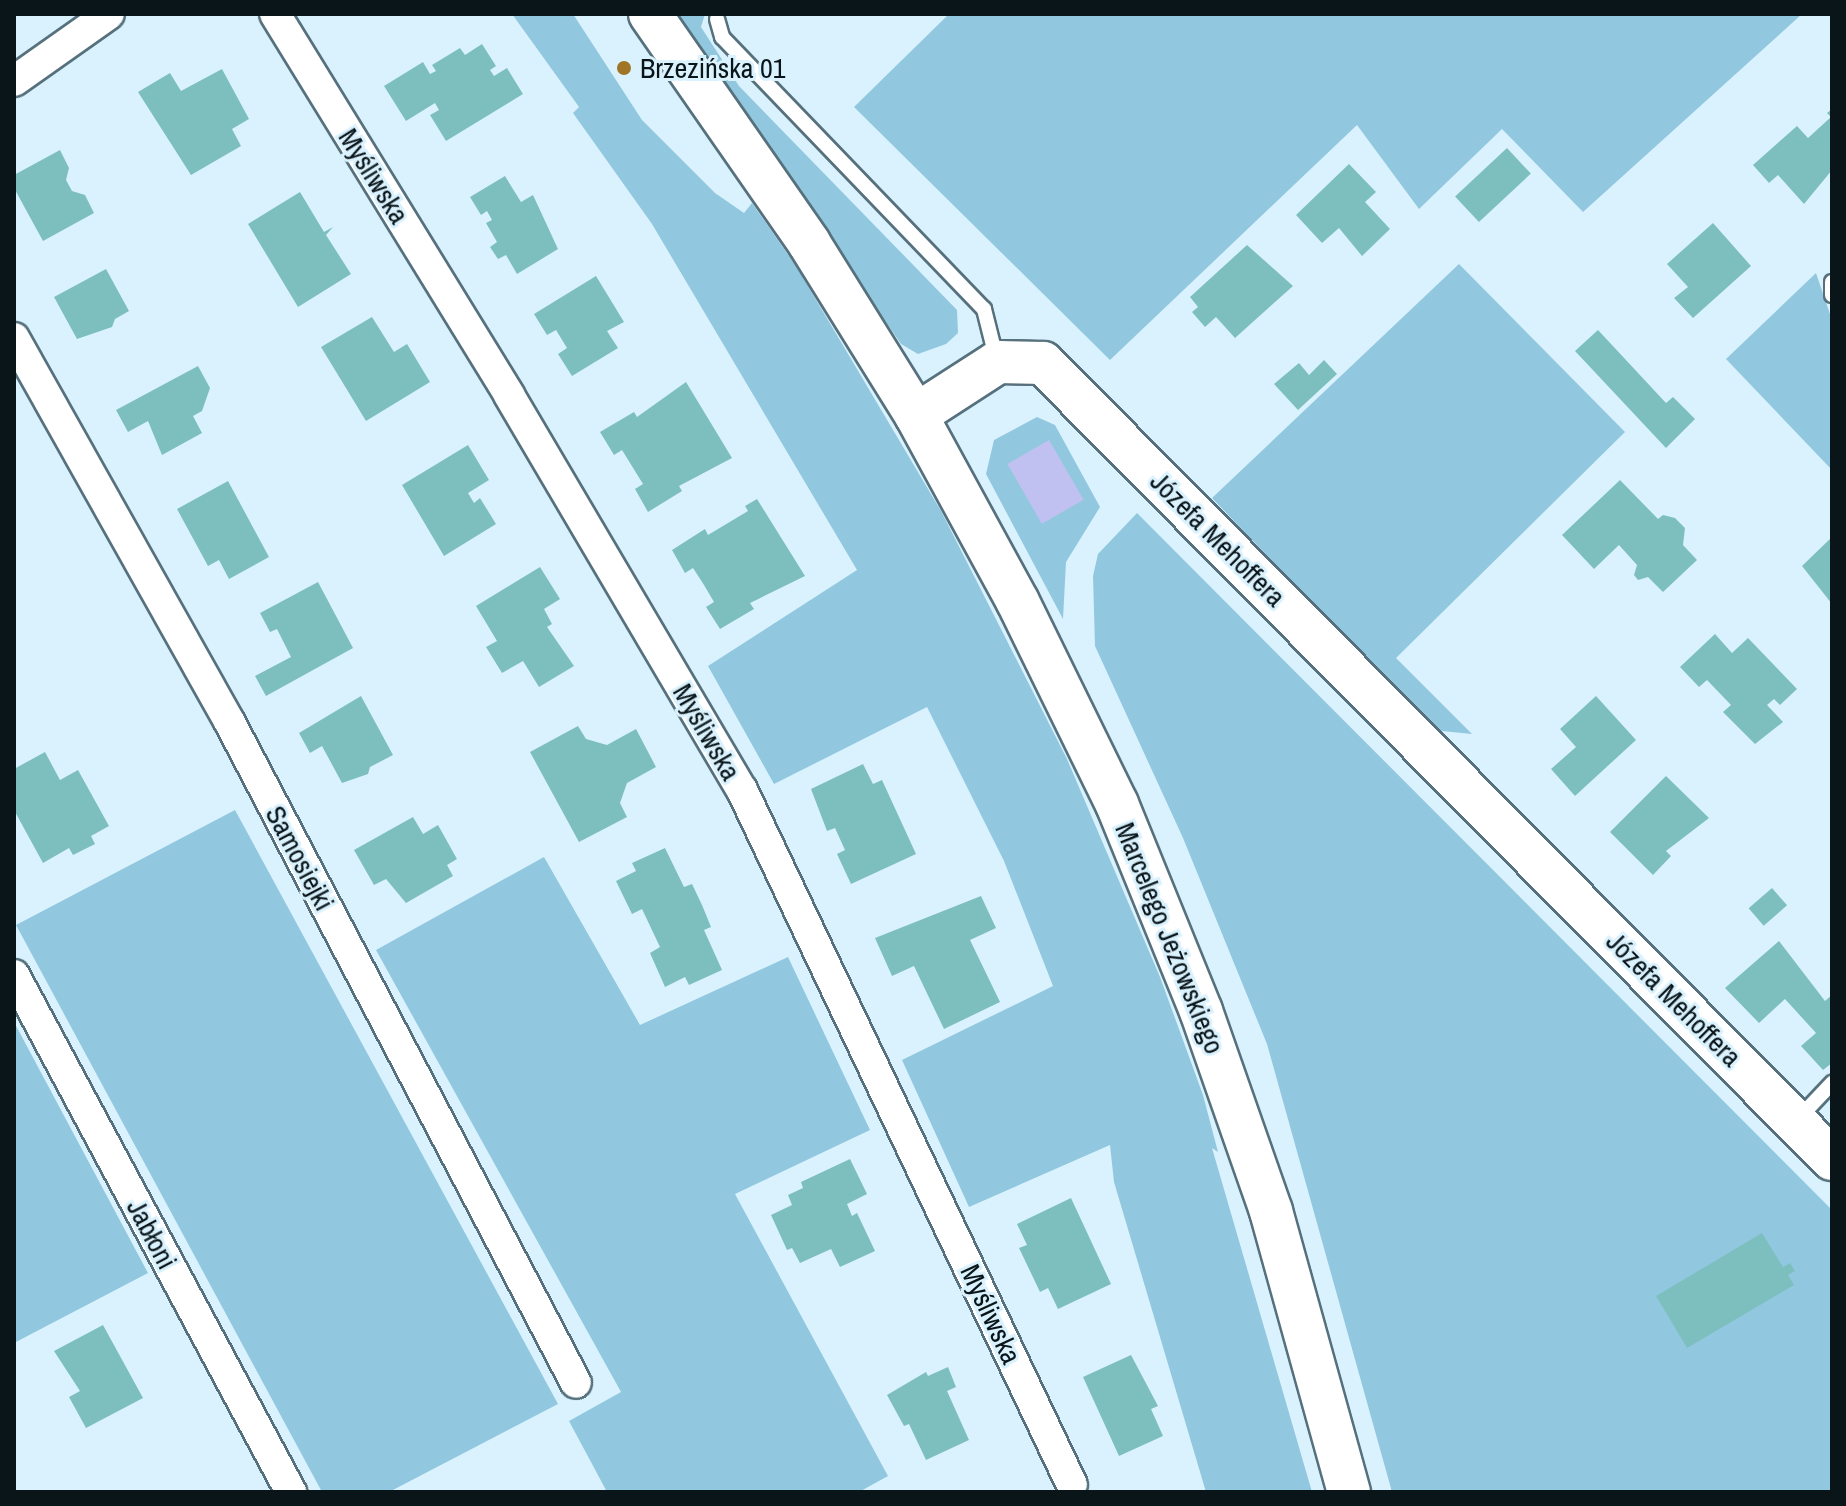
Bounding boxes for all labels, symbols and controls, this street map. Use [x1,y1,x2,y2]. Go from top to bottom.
place label: Brzezińska 01 [640,51,785,85]
marker: Brzezińska 01 [615,59,633,77]
street label: Myśliwska [332,122,416,230]
street label: Józefa Mehoffera [1144,465,1292,613]
street label: Myśliwska [666,678,748,786]
street label: Samosiejki [259,800,341,916]
street label: Marcelego Jeżowskiego [1108,818,1232,1058]
street label: Józefa Mehoffera [1600,925,1748,1073]
street label: Jabłoni [120,1193,184,1275]
street label: Myśliwska [953,1259,1029,1369]

